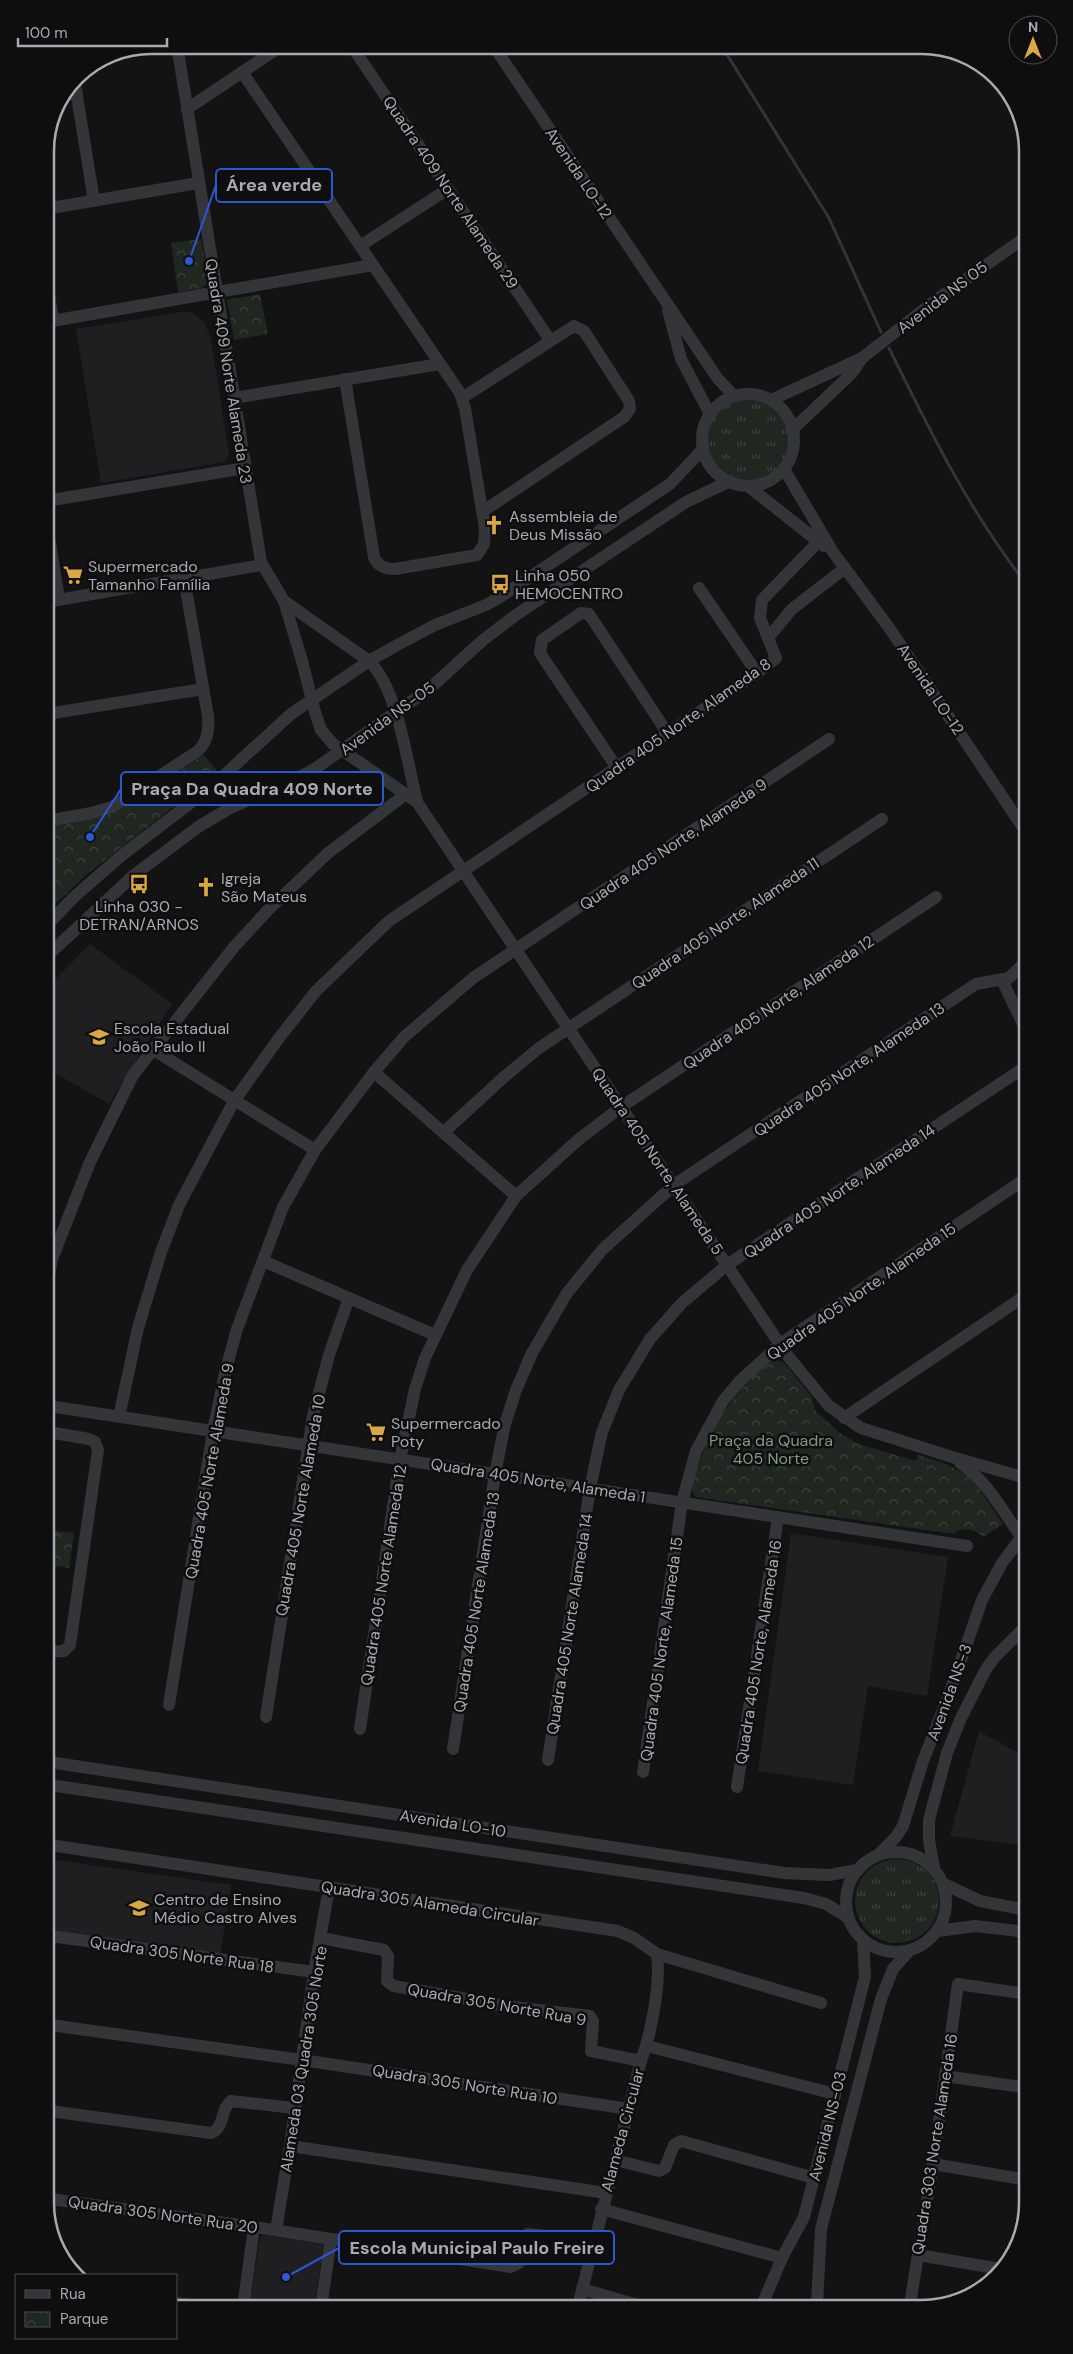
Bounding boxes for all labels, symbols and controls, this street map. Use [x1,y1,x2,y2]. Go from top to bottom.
scale bar [18,15,166,47]
north arrow [1008,15,1058,65]
text: N [1028,18,1038,36]
text: 100 m [25,23,68,43]
street label: Quadra 409 Norte Alameda 29 [378,92,523,293]
street label: Avenida LO-12 [540,124,617,223]
callout: Área verde [216,169,332,202]
text: Área verde [226,173,322,197]
street label: Avenida NS 05 [893,256,992,338]
street label: Quadra 409 Norte Alameda 23 [200,257,257,485]
place label: Assembleia de Deus Missão [509,506,618,545]
church icon: Assembleia de Deus Missão [483,514,505,536]
place label: Supermercado Tamanho Família [88,556,210,595]
supermarket icon: Supermercado Tamanho Família [62,564,84,586]
place label: Linha 050 HEMOCENTRO [515,565,623,604]
bus stop icon: Linha 050 HEMOCENTRO [489,573,511,595]
street label: Avenida LO-12 [892,640,969,739]
street label: Quadra 405 Norte, Alameda 8 [582,653,775,798]
street label: Avenida NS-05 [336,677,439,760]
callout: Praça Da Quadra 409 Norte [121,772,383,805]
street label: Quadra 405 Norte, Alameda 9 [575,774,771,915]
text: Praça Da Quadra 409 Norte [131,777,373,801]
street label: Quadra 405 Norte, Alameda 11 [627,853,823,994]
place label: Igreja São Mateus [221,868,307,907]
bus stop icon: Linha 030 - DETRAN/ARNOS [128,873,150,895]
church icon: Igreja São Mateus [195,876,217,898]
place label: Linha 030 - DETRAN/ARNOS [79,896,199,935]
street label: Quadra 405 Norte, Alameda 12 [679,931,878,1074]
street label: Quadra 405 Norte, Alameda 13 [750,997,949,1141]
place label: Escola Estadual João Paulo II [114,1018,229,1057]
school or university icon: Escola Estadual João Paulo II [88,1026,110,1048]
street label: Quadra 405 Norte, Alameda 5 [587,1064,728,1259]
street label: Quadra 405 Norte, Alameda 14 [740,1119,939,1263]
street label: Quadra 405 Norte, Alameda 15 [762,1218,960,1365]
street label: Quadra 405 Norte Alameda 9 [180,1361,239,1581]
street label: Quadra 405 Norte Alameda 10 [271,1392,330,1618]
place label: Supermercado Poty [391,1413,501,1452]
supermarket icon: Supermercado Poty [365,1421,387,1443]
park label: Praça da Quadra 405 Norte [709,1430,833,1469]
street label: Quadra 405 Norte, Alameda 1 [429,1453,647,1508]
street label: Quadra 405 Norte Alameda 12 [356,1463,411,1687]
street label: Quadra 405 Norte Alameda 13 [449,1490,504,1714]
street label: Quadra 405 Norte Alameda 14 [542,1512,597,1736]
street label: Quadra 405 Norte, Alameda 15 [635,1535,688,1763]
street label: Quadra 405 Norte, Alameda 16 [730,1538,787,1766]
street label: Avenida NS-3 [922,1641,977,1743]
street label: Avenida LO-10 [398,1805,508,1842]
street label: Quadra 305 Alameda Circular [320,1876,540,1931]
place label: Centro de Ensino Médio Castro Alves [154,1889,297,1928]
school or university icon: Centro de Ensino Médio Castro Alves [128,1897,150,1919]
street label: Quadra 305 Norte Rua 18 [88,1931,275,1978]
street label: Alameda 03 Quadra 305 Norte [275,1944,332,2174]
street label: Quadra 305 Norte Rua 9 [406,1978,588,2031]
street label: Quadra 303 Norte Alameda 16 [907,2032,962,2256]
street label: Quadra 305 Norte Rua 10 [371,2059,559,2110]
street label: Alameda Circular [596,2066,649,2194]
street label: Avenida NS-03 [804,2069,851,2183]
street label: Quadra 305 Norte Rua 20 [67,2191,259,2238]
callout: Escola Municipal Paulo Freire [339,2231,614,2264]
text: Escola Municipal Paulo Freire [349,2236,605,2260]
legend [15,2274,178,2339]
text: Rua [60,2284,86,2304]
text: Parque [60,2309,108,2329]

